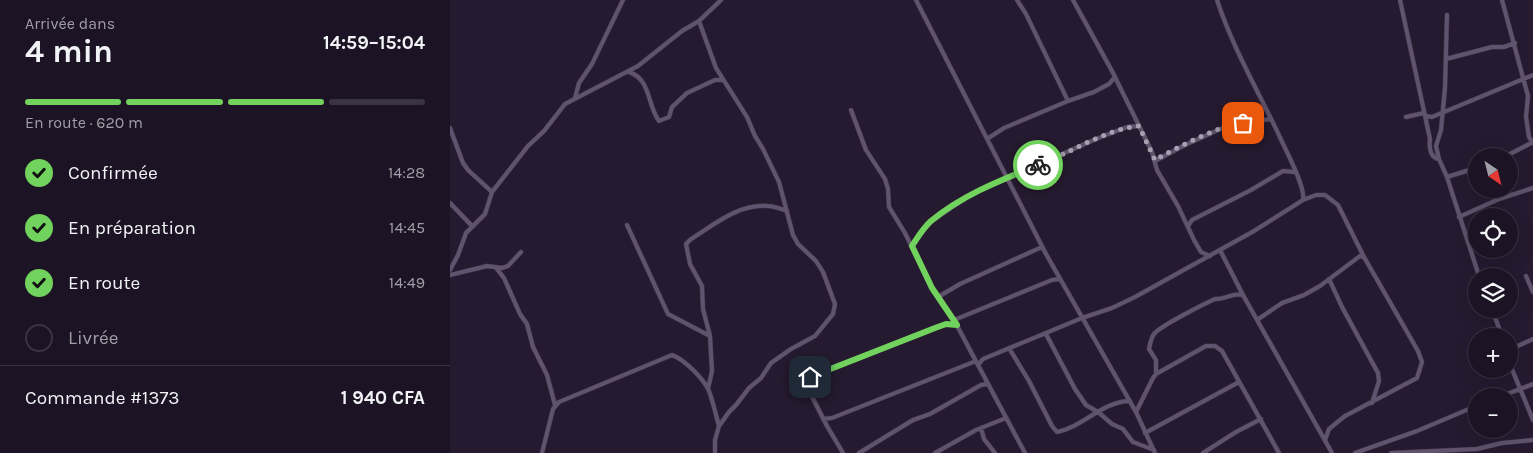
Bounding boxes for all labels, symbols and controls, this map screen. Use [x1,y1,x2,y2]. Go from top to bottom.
text: Arrivée dans [25,14,115,33]
text: 14:59–15:04 [323,32,425,54]
text: 4 min [25,33,113,70]
pin [1222,102,1264,144]
icon: bag [1229,109,1257,137]
text: En route · 620 m [25,113,143,132]
courier [1013,140,1063,190]
north arrow [1468,148,1518,198]
map controls [1468,148,1518,438]
icon: bike [1024,151,1052,179]
icon: check [25,159,53,187]
text: Confirmée [68,162,158,184]
text: 14:28 [388,163,425,182]
button: locate [1468,208,1518,258]
icon: check [25,214,53,242]
text: En préparation [68,217,196,239]
text: 14:45 [389,218,425,237]
button: layers [1468,268,1518,318]
icon: check [25,269,53,297]
text: En route [68,272,140,294]
text: 14:49 [389,273,425,292]
text: Livrée [68,327,118,349]
button: + [1468,328,1518,378]
pin [789,356,831,398]
icon: home [796,363,824,391]
text: Commande #1373 [25,387,180,409]
text: 1 940 CFA [341,387,425,409]
button: − [1468,388,1518,438]

